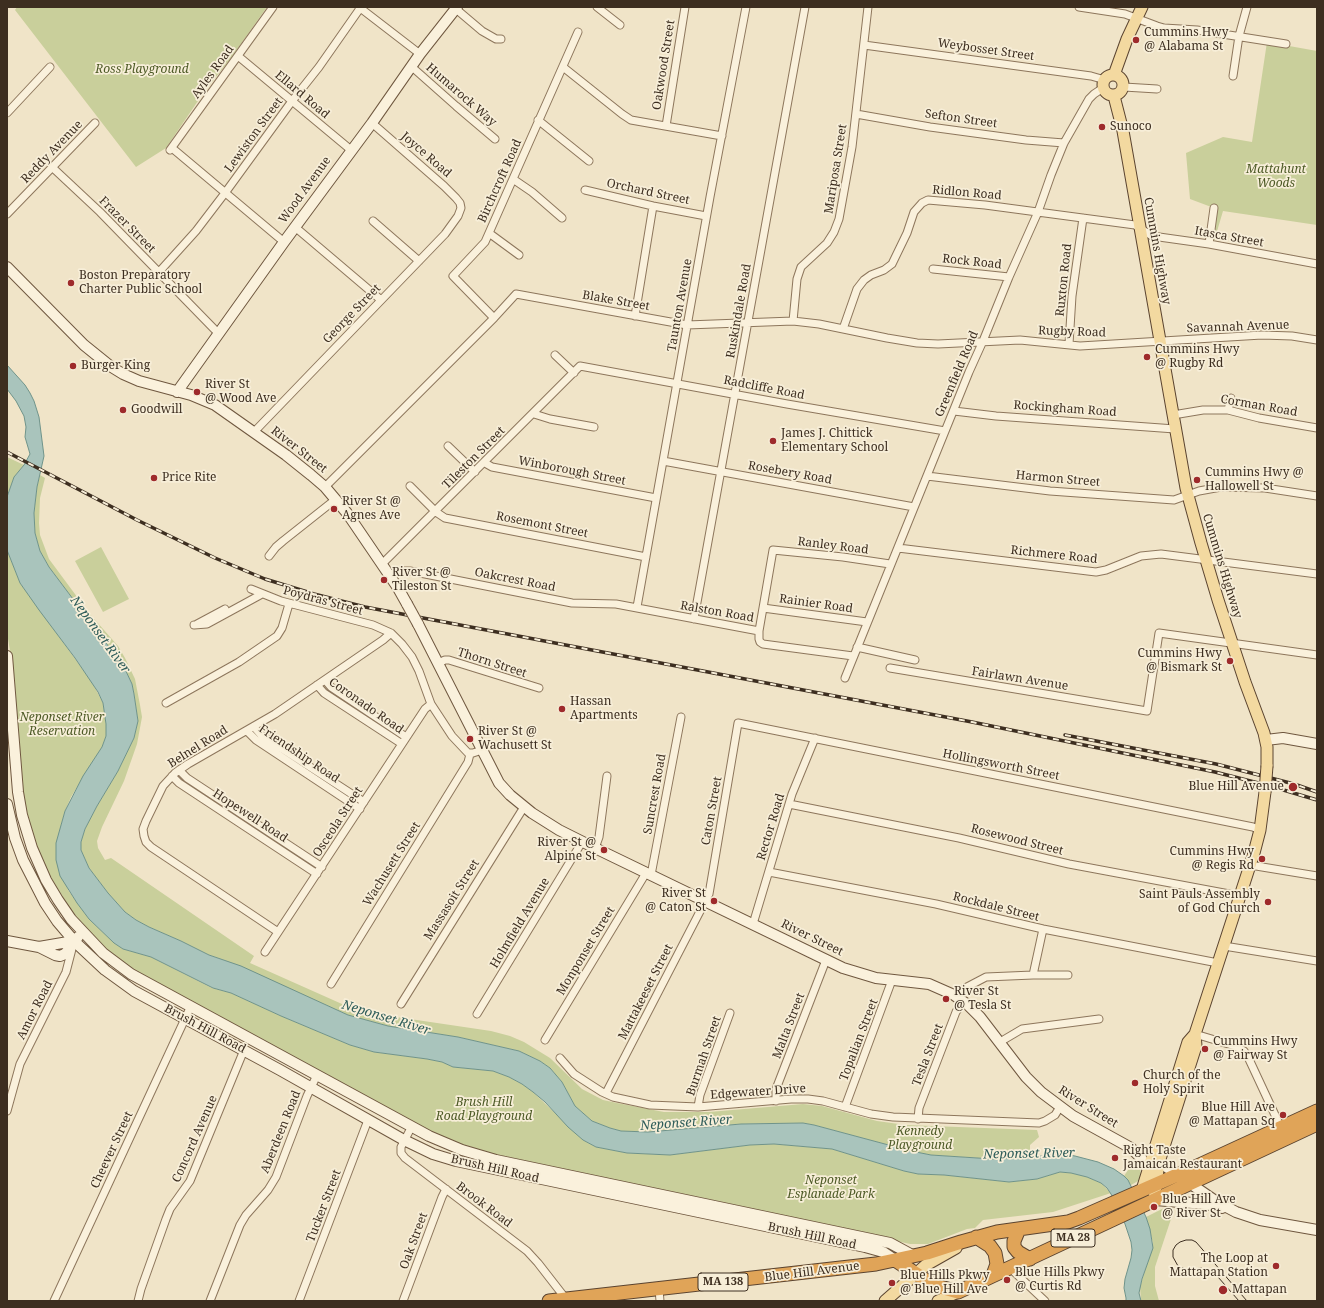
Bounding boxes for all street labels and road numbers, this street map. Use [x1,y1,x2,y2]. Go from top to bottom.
street label: Oakwood Street [650,19,678,111]
street label: Weybosset Street [937,36,1035,64]
street label: Ayles Road [189,43,237,101]
street label: Humarock Way [423,60,499,130]
street label: Ellard Road [272,68,332,122]
street label: Lewiston Street [222,95,286,175]
street label: Sefton Street [924,107,998,131]
street label: Reddy Avenue [18,118,86,186]
street label: Mariposa Street [822,123,850,215]
street label: Joyce Road [398,129,454,181]
street label: Birchcroft Road [475,137,525,225]
street label: Wood Avenue [276,154,334,226]
street label: Orchard Street [605,176,691,208]
street label: Ridlon Road [932,183,1002,203]
street label: Frazer Street [96,194,158,256]
street label: Cummins Highway [1140,196,1174,306]
street label: Itasca Street [1193,224,1265,250]
street label: Ruxton Road [1053,243,1075,317]
street label: Rock Road [942,252,1002,272]
street label: Taunton Avenue [665,257,695,353]
street label: Ruskindale Road [724,263,754,359]
street label: George Street [320,281,384,347]
street label: Blake Street [581,288,651,314]
street label: Savannah Avenue [1186,318,1290,336]
street label: Rugby Road [1038,324,1106,340]
street label: Greenfield Road [932,329,982,419]
street label: Radcliffe Road [722,373,806,403]
street label: Corman Road [1219,392,1299,420]
street label: Rockingham Road [1013,398,1117,420]
street label: River Street [268,424,330,476]
street label: Tileston Street [440,424,508,492]
street label: Winborough Street [517,454,627,488]
street label: Rosebery Road [747,459,833,487]
street label: Harmon Street [1015,468,1101,490]
street label: Rosemont Street [495,509,589,541]
street label: Cummins Highway [1199,512,1245,620]
street label: Ranley Road [797,535,869,557]
street label: Richmere Road [1010,543,1098,567]
street label: Oakcrest Road [473,565,557,595]
street label: Poydras Street [281,583,365,619]
street label: Rainier Road [778,592,854,616]
street label: Ralston Road [679,598,755,626]
street label: Thorn Street [456,645,528,681]
street label: Fairlawn Avenue [971,664,1069,694]
street label: Coronado Road [326,675,406,737]
street label: Friendship Road [256,722,342,786]
street label: Belnel Road [165,723,231,771]
street label: Hollingsworth Street [941,747,1061,783]
street label: Suncrest Road [641,753,669,835]
street label: Caton Street [699,775,725,847]
street label: Osceola Street [310,784,366,860]
street label: Hopewell Road [210,786,290,846]
street label: Rector Road [754,792,788,862]
street label: Wachusett Street [360,819,424,909]
street label: Rosewood Street [969,822,1065,858]
street label: Massasoit Street [421,857,483,943]
street label: Holmfield Avenue [487,875,553,971]
street label: Rockdale Street [951,889,1041,925]
street label: Monponset Street [554,904,618,998]
street label: River Street [779,917,845,959]
street label: Mattakeeset Street [616,942,676,1042]
street label: Amor Road [14,978,56,1042]
street label: Malta Street [770,991,808,1061]
street label: Topalian Street [837,997,881,1083]
street label: Brush Hill Road [162,1001,248,1057]
street label: Burmah Street [684,1014,724,1098]
street label: Tesla Street [910,1022,946,1088]
street label: Edgewater Drive [710,1081,806,1103]
street label: River Street [1056,1083,1120,1131]
street label: Aberdeen Road [258,1089,304,1175]
street label: Concord Avenue [169,1093,221,1185]
street label: Cheever Street [88,1109,136,1191]
street label: Brush Hill Road [449,1152,541,1186]
street label: Tucker Street [304,1168,344,1244]
street label: Brook Road [453,1179,515,1231]
street label: Oak Street [397,1211,431,1271]
street label: Brush Hill Road [766,1220,858,1252]
road number: MA 28 [1051,1229,1095,1247]
street label: Blue Hill Avenue [764,1259,860,1285]
road number: MA 138 [698,1273,748,1291]

